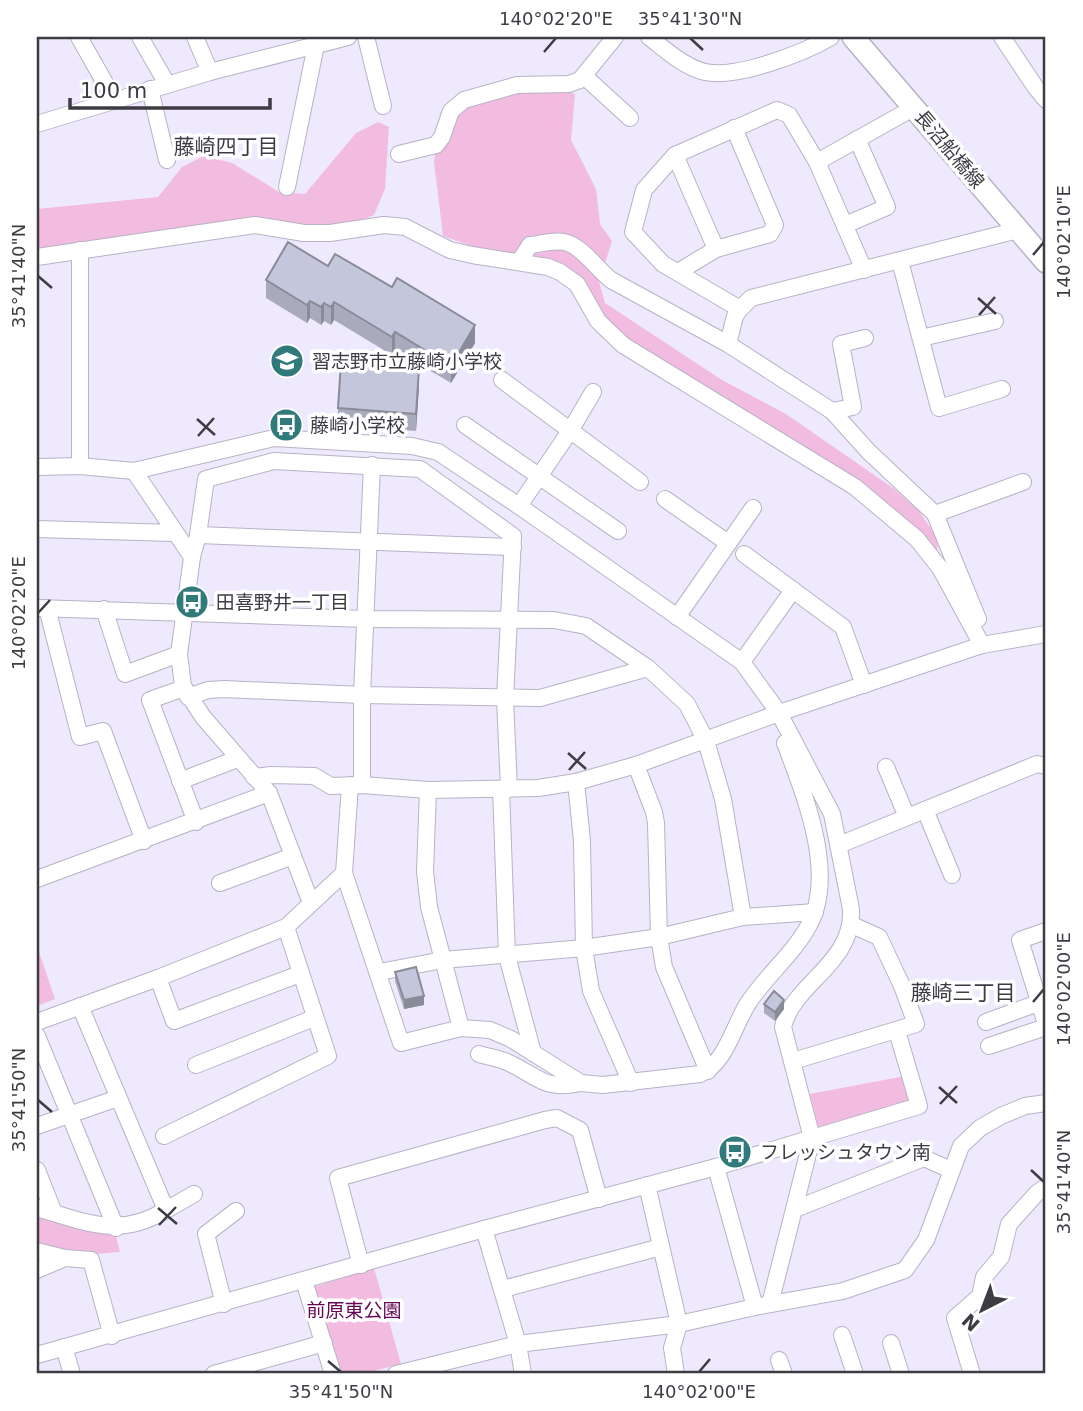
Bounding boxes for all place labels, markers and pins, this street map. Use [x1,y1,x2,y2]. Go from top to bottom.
school or university icon: 習志野市立藤崎小学校 [268,342,306,380]
place label: 習志野市立藤崎小学校 [312,350,502,372]
bus stop icon: 藤崎小学校 [267,406,305,444]
place label: 藤崎小学校 [310,414,405,436]
bus stop icon: 田喜野井一丁目 [173,583,211,621]
place label: 田喜野井一丁目 [216,591,349,613]
bus stop icon: フレッシュタウン南 [716,1133,754,1171]
place label: フレッシュタウン南 [760,1141,931,1163]

